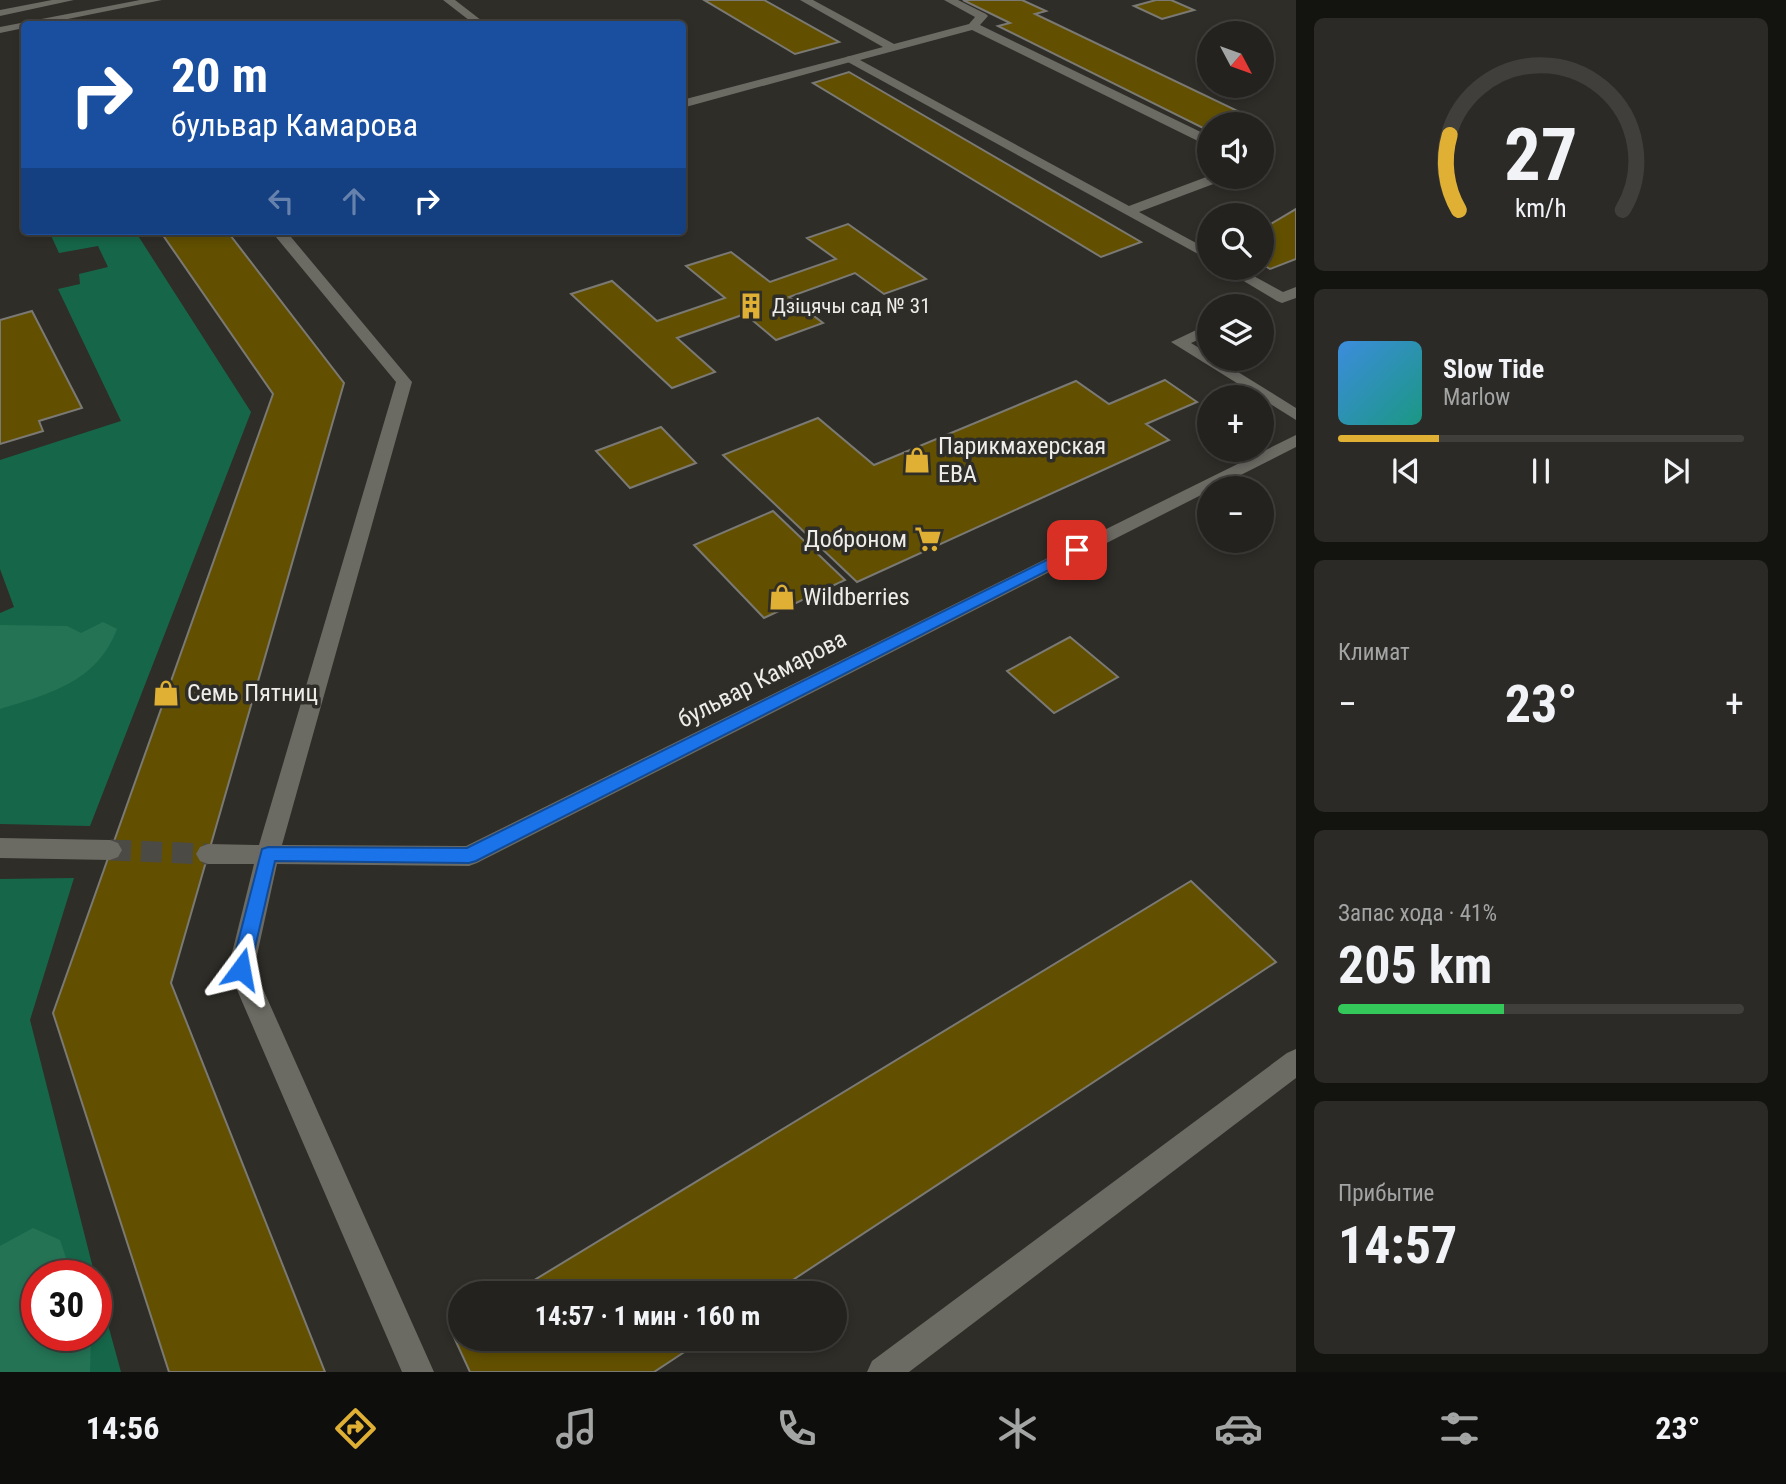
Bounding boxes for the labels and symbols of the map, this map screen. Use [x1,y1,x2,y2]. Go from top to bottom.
north arrow [1197,21,1274,98]
building icon: Дзіцячы сад № 31 [736,291,766,321]
place label: Дзіцячы сад № 31 [772,294,931,318]
place label: Парикмахерская ЕВА [938,432,1106,488]
shop icon: Парикмахерская ЕВА [902,445,932,475]
pin [1047,520,1107,580]
supermarket icon: Доброном [913,524,943,554]
place label: Доброном [804,525,907,553]
shop icon: Wildberries [767,582,797,612]
place label: Wildberries [803,583,910,611]
street label: бульвар Камарова [673,624,851,734]
shop icon: Семь Пятниц [151,678,181,708]
place label: Семь Пятниц [187,679,318,707]
position arrow [204,932,278,1006]
speed limit sign: 30 [21,1260,112,1351]

